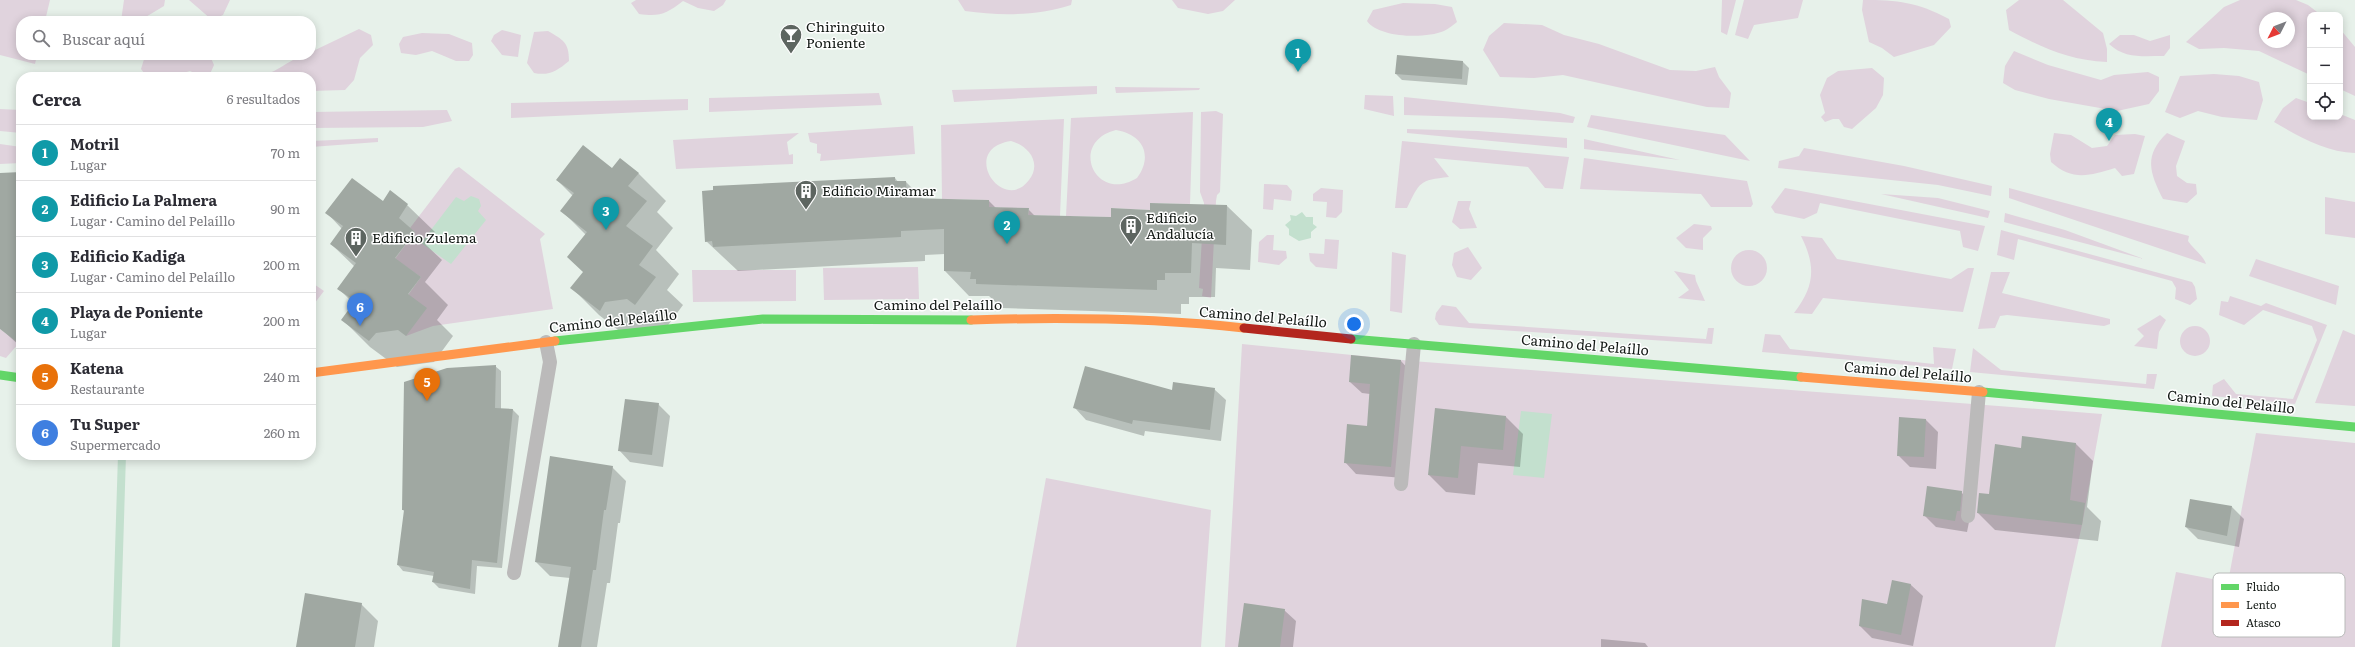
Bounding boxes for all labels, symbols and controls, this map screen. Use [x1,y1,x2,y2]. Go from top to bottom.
north arrow [2259,12,2295,48]
map controls [2307,12,2343,120]
button: + [2307,12,2343,48]
search box [16,16,316,60]
place label: Chiringuito Poniente [806,16,885,52]
bar icon: Chiringuito Poniente [778,22,804,55]
icon: search [30,27,52,49]
text: Buscar aquí [62,27,145,50]
pin: 1 [1285,39,1311,72]
button: − [2307,48,2343,84]
button: locate [2307,84,2343,120]
text: Cerca [32,86,81,111]
text: 6 resultados [226,89,300,108]
pin: 4 [2096,108,2122,141]
text: Motril [70,132,119,155]
text: 1 [42,143,48,162]
text: 70 m [271,143,300,162]
text: Lugar [70,155,106,174]
building icon: Edificio Miramar [793,178,819,211]
place label: Edificio Miramar [822,180,936,200]
text: Edificio La Palmera [70,188,217,211]
pin: 3 [593,197,619,230]
text: 2 [42,199,48,218]
text: 90 m [270,199,300,218]
place label: Edificio Andalucía [1146,207,1214,243]
text: Lugar · Camino del Pelaíllo [70,211,235,230]
pin: 2 [994,211,1020,244]
building icon: Edificio Andalucía [1118,213,1144,246]
building icon: Edificio Zulema [343,225,369,258]
place label: Edificio Zulema [372,227,477,247]
text: Edificio Kadiga [70,244,185,267]
text: 3 [41,255,49,274]
text: 200 m [263,255,300,274]
text: Lugar · Camino del Pelaíllo [70,267,235,286]
pin: 6 [347,293,373,326]
street label: Camino del Pelaíllo [874,294,1002,314]
text: Playa de Poniente [70,300,203,323]
street label: Camino del Pelaíllo [1198,300,1328,332]
street label: Camino del Pelaíllo [548,303,678,337]
text: 4 [41,311,49,330]
text: 200 m [263,311,300,330]
your location [1344,314,1364,334]
text: Lugar [70,323,106,342]
street label: Camino del Pelaíllo [1520,328,1650,360]
street label: Camino del Pelaíllo [1843,355,1973,387]
text: Katena [70,356,124,379]
text: 5 [41,367,49,386]
text: 240 m [264,367,300,386]
pin: 5 [414,368,440,401]
text: Restaurante [70,379,145,398]
street label: Camino del Pelaíllo [2166,384,2296,418]
text: Tu Super [70,412,140,435]
text: 6 [41,423,49,442]
text: 260 m [264,423,300,442]
text: Supermercado [70,435,161,454]
legend [2213,573,2345,637]
text: Fluido [2246,578,2280,594]
text: Lento [2246,596,2276,612]
text: Atasco [2246,614,2281,630]

